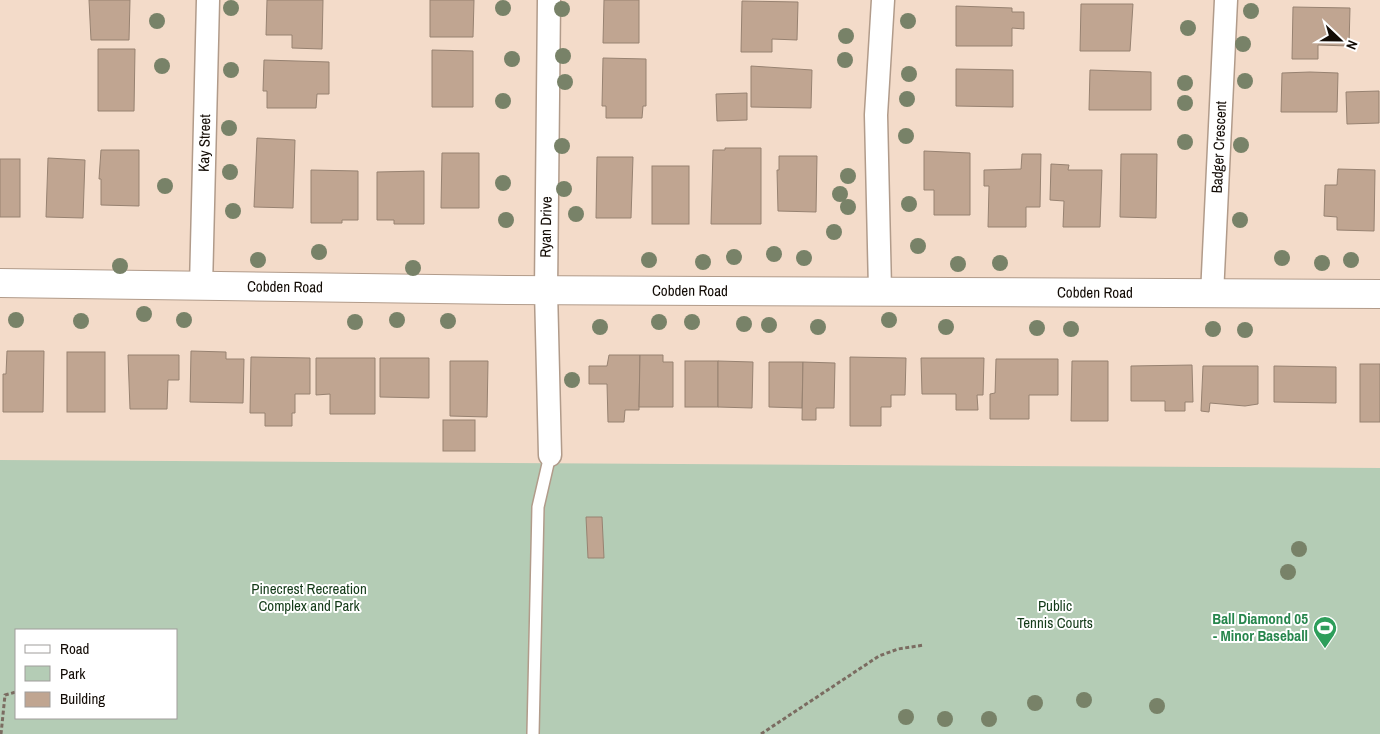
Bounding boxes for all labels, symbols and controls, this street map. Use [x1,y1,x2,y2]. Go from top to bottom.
north arrow [1315,15,1365,65]
text: N [1342,38,1362,52]
street label: Badger Crescent [1206,100,1231,194]
street label: Kay Street [193,113,215,172]
street label: Ryan Drive [534,196,557,258]
street label: Cobden Road [247,275,323,297]
street label: Cobden Road [652,280,728,301]
street label: Cobden Road [1057,282,1133,303]
park label: Pinecrest Recreation Complex and Park [251,578,367,616]
park label: Public Tennis Courts [1017,595,1093,633]
place label: Ball Diamond 05 - Minor Baseball [1212,608,1308,646]
sports icon: Ball Diamond 05 - Minor Baseball [1312,615,1338,649]
legend [15,629,178,719]
text: Road [60,638,89,659]
text: Park [60,663,86,684]
text: Building [60,688,105,709]

